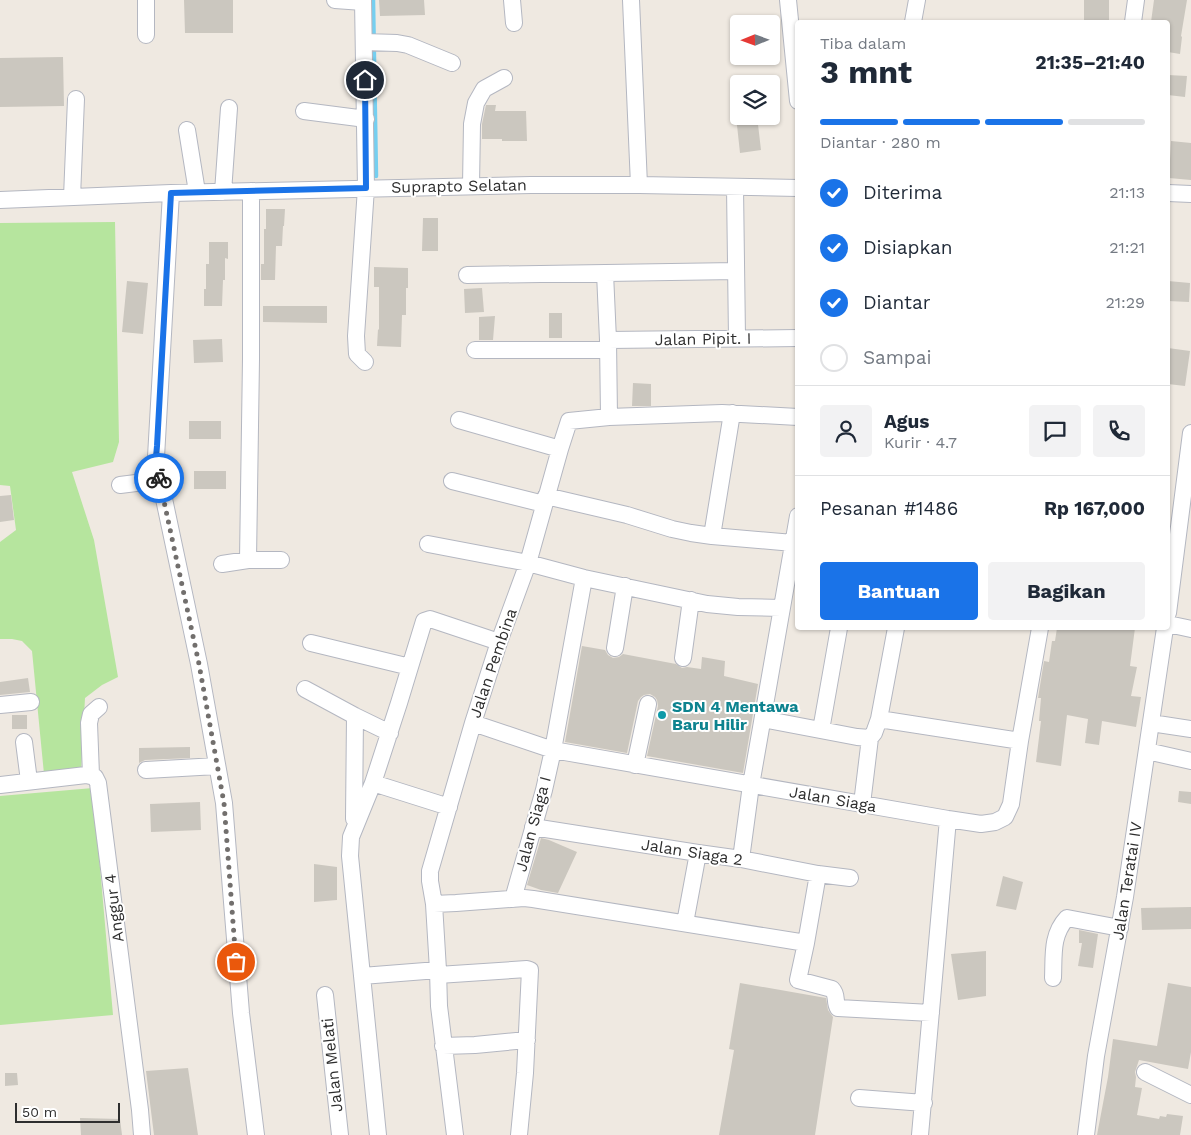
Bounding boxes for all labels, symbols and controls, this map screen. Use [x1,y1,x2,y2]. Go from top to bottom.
north arrow [730,15,780,65]
map controls [730,15,780,125]
text: Tiba dalam [820,34,906,53]
text: 21:35–21:40 [1035,51,1145,74]
text: 3 mnt [820,53,912,91]
pin [344,59,386,101]
icon: home [351,66,379,94]
button: layers [730,75,780,125]
text: Diantar · 280 m [820,133,941,152]
street label: Suprapto Selatan [391,175,527,197]
icon: check [820,179,848,207]
text: Diterima [863,181,942,204]
text: 21:13 [1109,183,1145,202]
icon: check [820,234,848,262]
text: Disiapkan [863,236,953,259]
text: 21:21 [1109,238,1145,257]
icon: check [820,289,848,317]
text: Diantar [863,291,931,314]
text: 21:29 [1105,293,1145,312]
street label: Jalan Pipit. I [655,329,751,349]
text: Sampai [863,346,932,369]
button: person [820,405,872,457]
button: chat [1029,405,1081,457]
button: phone [1093,405,1145,457]
text: Agus [884,410,929,433]
text: Kurir · 4.7 [884,433,957,452]
courier [134,453,184,503]
icon: bike [145,464,173,492]
text: Pesanan #1486 [820,497,958,520]
text: Rp 167,000 [1044,497,1145,520]
button: Bantuan [820,562,978,620]
button: Bagikan [988,562,1145,620]
street label: Jalan Pembina [465,606,521,720]
place label: SDN 4 Mentawa Baru Hilir [672,697,799,734]
marker: SDN 4 Mentawa Baru Hilir [656,709,668,721]
street label: Jalan Siaga I [511,774,555,874]
street label: Jalan Siaga [788,782,878,816]
street label: Jalan Teratai IV [1108,821,1146,941]
street label: Jalan Siaga 2 [640,835,744,869]
street label: Anggur 4 [100,873,128,943]
pin [215,941,257,983]
icon: bag [222,948,250,976]
street label: Jalan Melati [318,1017,346,1113]
scale bar [15,1100,120,1123]
text: 50 m [22,1104,57,1120]

